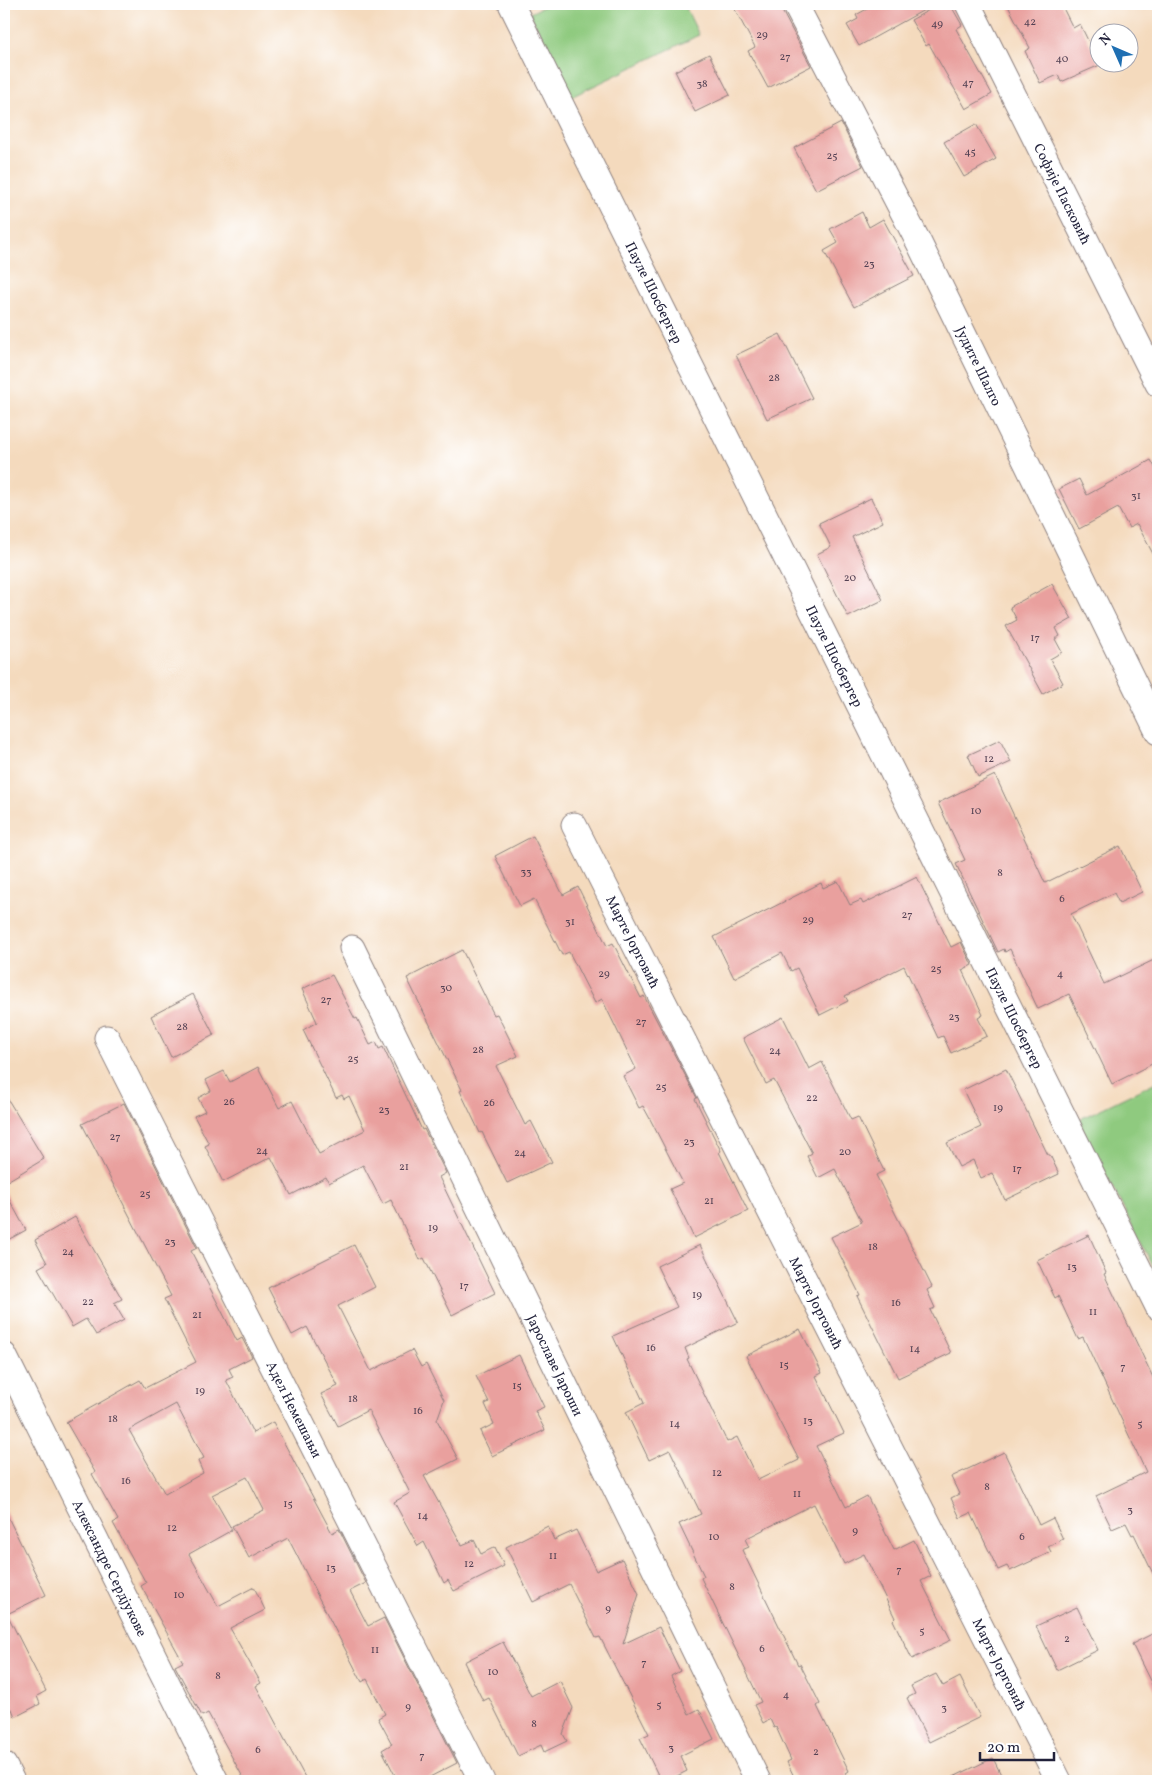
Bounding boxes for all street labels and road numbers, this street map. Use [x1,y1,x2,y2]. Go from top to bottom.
street label: Софије Пасковић [1028,141,1095,248]
street label: Пауле Шосбергер [620,239,686,347]
street label: Јудите Шалго [950,323,1005,410]
street label: Пауле Шосбергер [800,603,867,711]
street label: Марте Јорговић [600,893,663,992]
street label: Пауле Шосбергер [980,964,1046,1073]
street label: Марте Јорговић [784,1254,847,1353]
street label: Јарославе Јароши [521,1312,587,1420]
street label: Адел Немешањи [261,1358,326,1462]
street label: Александре Сердјукове [67,1497,151,1641]
street label: Марте Јорговић [967,1615,1030,1714]

